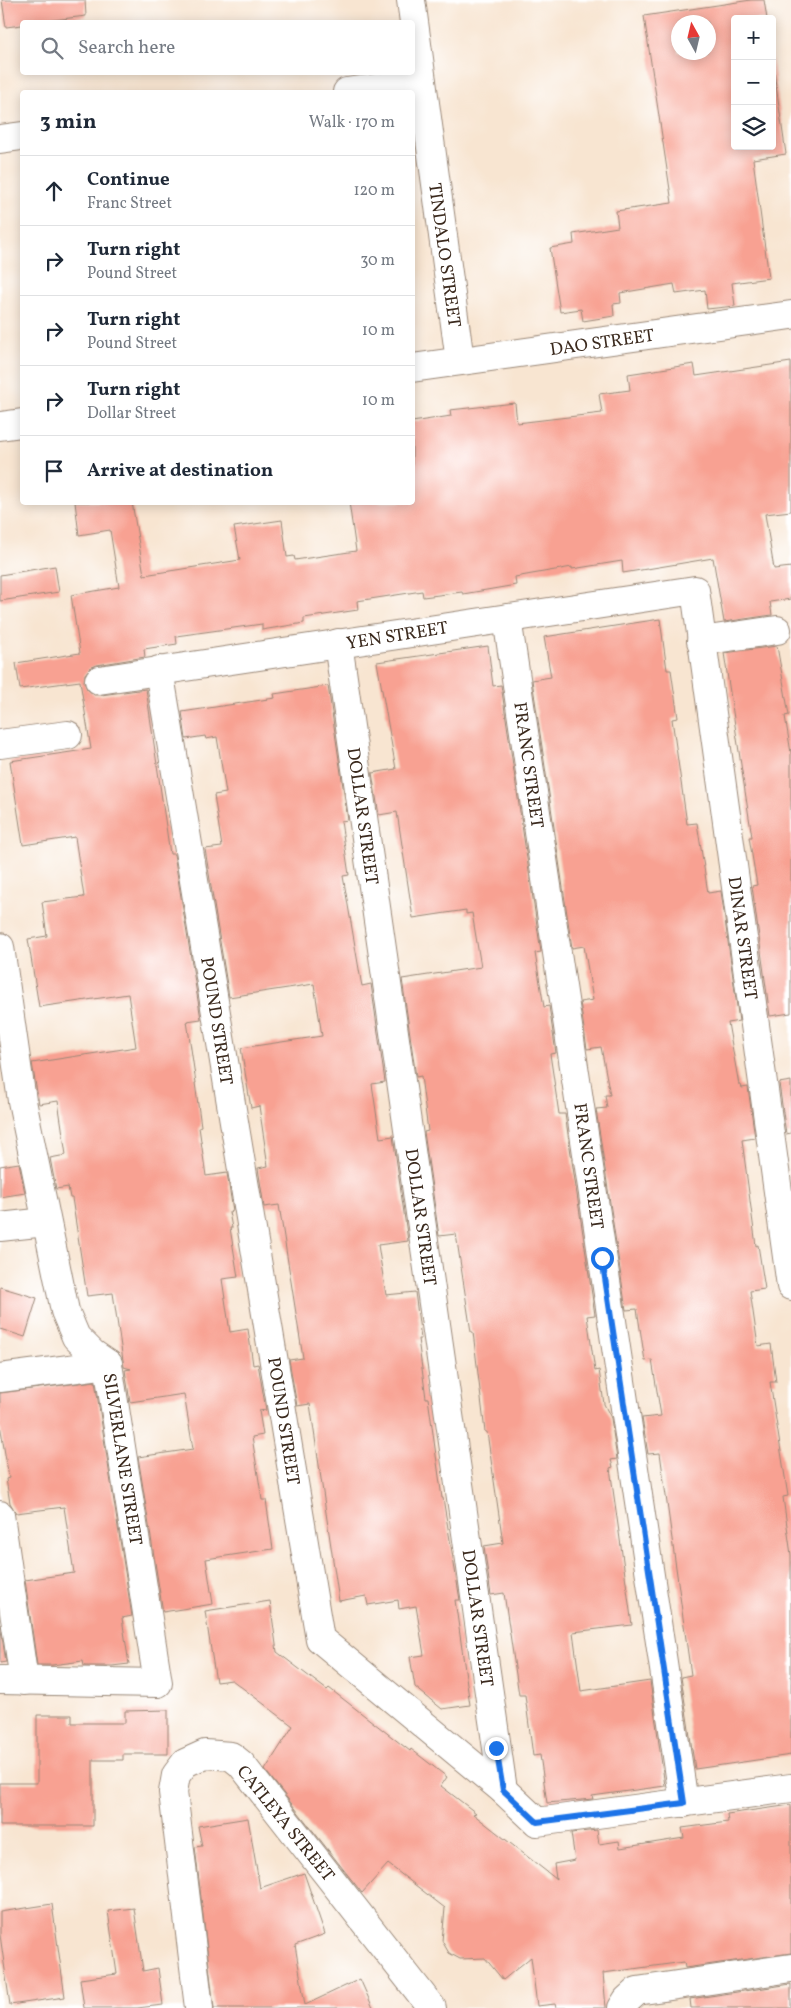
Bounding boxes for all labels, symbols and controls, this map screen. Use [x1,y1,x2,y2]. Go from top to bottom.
north arrow [671,15,716,60]
map controls [731,15,776,150]
button: + [731,15,776,60]
search box [20,20,415,75]
icon: search [38,34,66,62]
text: Search here [78,35,175,61]
button: − [731,60,776,105]
button: layers [731,105,776,150]
text: 3 min [40,108,96,137]
text: Walk · 170 m [309,112,395,134]
text: Continue [87,167,170,193]
icon: ahead [40,177,68,205]
text: 120 m [353,180,395,202]
street label: TINDALO STREET [421,181,466,329]
text: Franc Street [87,193,172,215]
text: Turn right [87,237,180,263]
icon: right [40,247,68,275]
text: 30 m [360,250,395,272]
text: Pound Street [87,263,177,285]
text: Turn right [87,307,180,333]
icon: right [40,317,68,345]
text: 10 m [362,320,395,342]
street label: DAO STREET [548,324,657,363]
text: Pound Street [87,333,177,355]
text: Turn right [87,377,180,403]
icon: right [40,387,68,415]
text: 10 m [362,390,395,412]
text: Dollar Street [87,403,176,425]
icon: arrive [40,457,68,485]
text: Arrive at destination [87,458,273,484]
street label: YEN STREET [345,616,450,657]
street label: FRANC STREET [506,700,549,830]
street label: DOLLAR STREET [340,746,384,887]
street label: DINAR STREET [720,875,763,1002]
street label: POUND STREET [193,955,238,1087]
street label: FRANC STREET [566,1101,609,1231]
street label: DOLLAR STREET [398,1147,442,1288]
route start [591,1247,614,1270]
street label: POUND STREET [260,1355,305,1487]
street label: SILVERLANE STREET [96,1371,148,1548]
street label: DOLLAR STREET [455,1548,499,1689]
route end [485,1737,508,1760]
street label: CATLEYA STREET [230,1760,340,1888]

